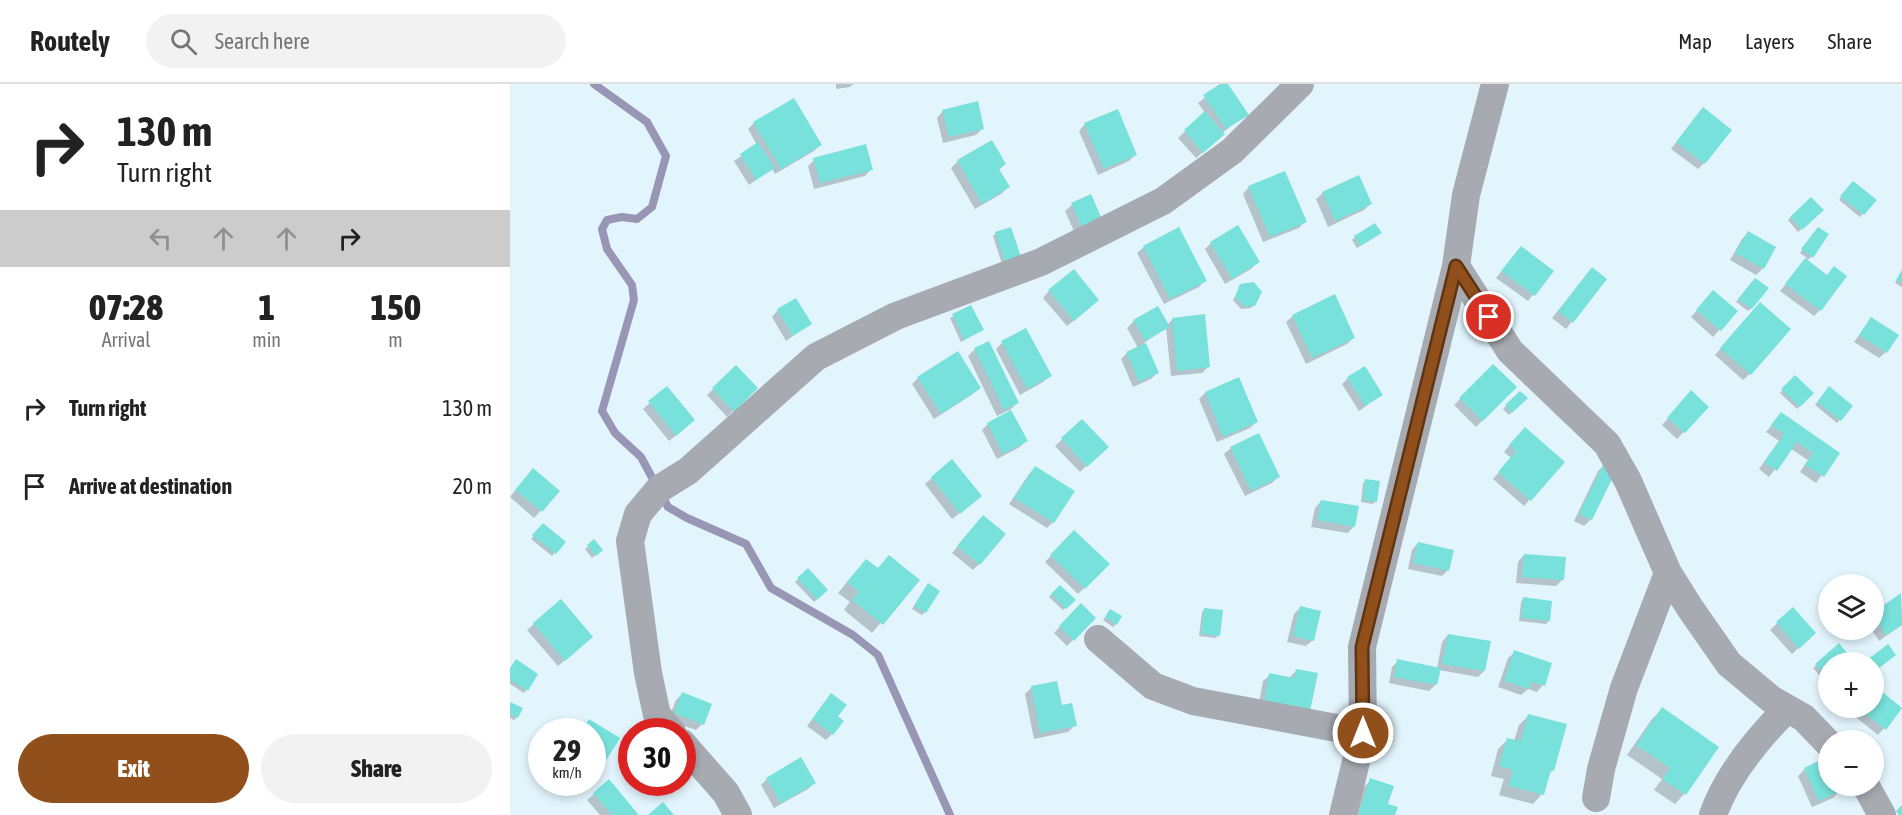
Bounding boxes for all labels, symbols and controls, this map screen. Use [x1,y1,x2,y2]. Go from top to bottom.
search box [146,14,566,68]
text: Routely [30,25,110,57]
icon: search [167,25,200,58]
text: Search here [215,28,310,54]
text: Map [1678,29,1712,53]
text: Layers [1745,29,1795,53]
text: Share [1828,29,1872,53]
text: 130 m [117,107,212,155]
icon: right [18,108,96,186]
text: Turn right [117,157,212,188]
icon: left [144,222,177,255]
icon: ahead [207,222,240,255]
icon: ahead [270,222,303,255]
icon: right [333,222,366,255]
text: 07:28 [89,286,163,328]
text: 1 [258,286,275,328]
text: 150 [370,286,421,328]
pin [1463,291,1514,342]
icon: arrive [1472,300,1505,333]
text: Arrival [102,328,151,351]
text: min [252,328,281,351]
text: m [388,328,403,351]
icon: right [18,392,51,425]
text: Turn right [69,395,146,421]
text: 130 m [442,395,492,421]
icon: arrive [18,470,51,503]
text: Arrive at destination [69,473,232,499]
text: 20 m [452,473,492,499]
map controls [1818,574,1884,796]
button: layers [1818,574,1884,640]
button: + [1818,652,1884,718]
position arrow [1331,701,1395,765]
speed limit sign: 30 [618,718,696,796]
button: − [1818,730,1884,796]
text: 29 [553,733,581,767]
button: Exit [18,734,249,803]
button: Share [261,734,492,803]
text: km/h [552,764,582,781]

